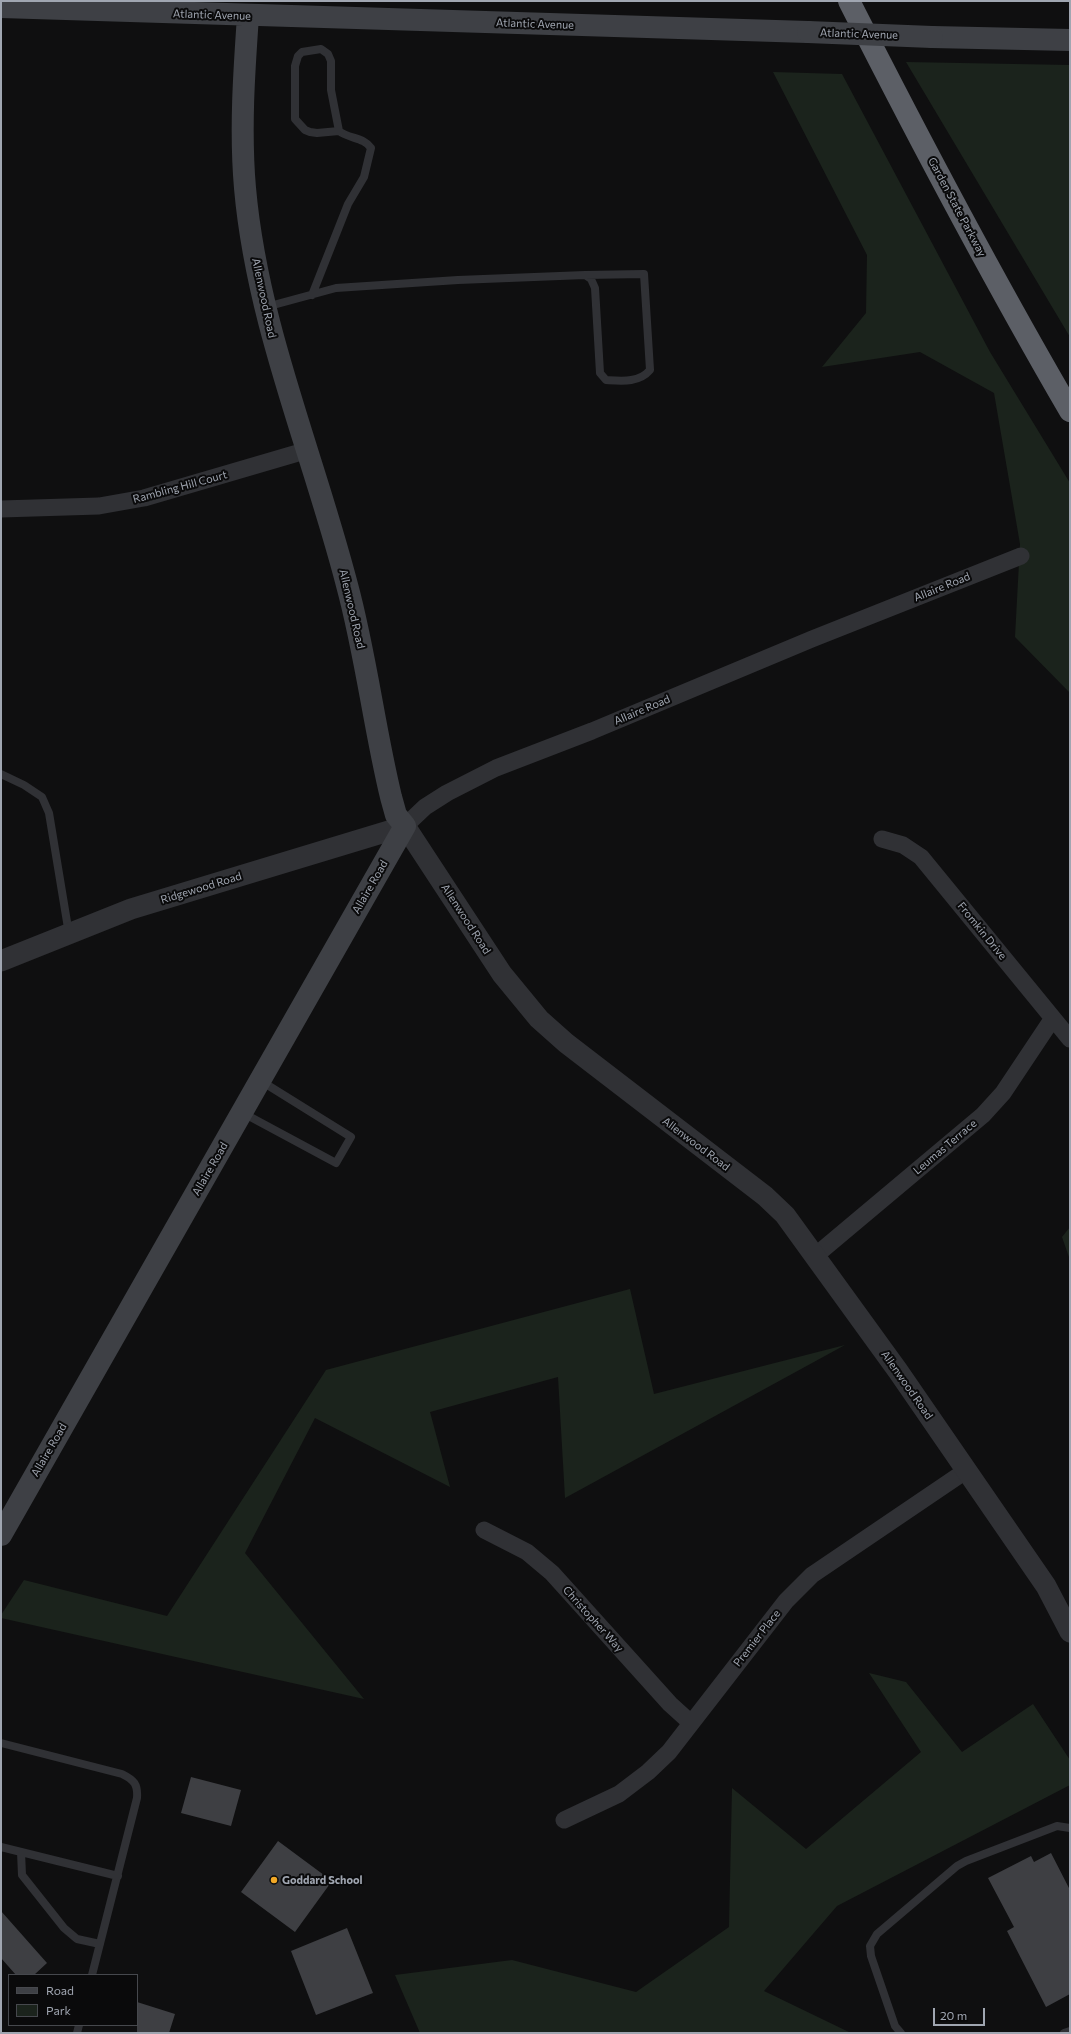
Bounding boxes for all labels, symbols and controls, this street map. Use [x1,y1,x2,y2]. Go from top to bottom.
street label: Atlantic Avenue [173,7,251,23]
street label: Atlantic Avenue [496,16,574,32]
street label: Atlantic Avenue [820,26,898,42]
street label: Garden State Parkway [925,155,989,259]
street label: Allenwood Road [249,257,279,339]
street label: Rambling Hill Court [131,468,229,506]
street label: Allenwood Road [336,568,368,650]
street label: Allaire Road [912,570,972,604]
street label: Allaire Road [612,692,672,728]
street label: Allaire Road [349,858,391,916]
street label: Ridgewood Road [159,869,243,907]
street label: Allenwood Road [438,881,494,957]
street label: Fromkin Drive [955,900,1009,962]
street label: Allenwood Road [660,1114,732,1174]
street label: Leumas Terrace [911,1117,979,1177]
street label: Allaire Road [189,1140,231,1198]
street label: Allenwood Road [878,1348,936,1422]
street label: Allaire Road [28,1421,70,1479]
street label: Christopher Way [560,1583,626,1655]
street label: Premier Place [731,1607,783,1669]
place label: Goddard School [282,1873,363,1887]
marker: Goddard School [269,1875,279,1885]
legend [8,1974,138,2026]
text: Road [46,1983,74,1997]
scale bar [935,2000,987,2026]
text: Park [46,2003,71,2017]
text: 20 m [940,2008,967,2022]

